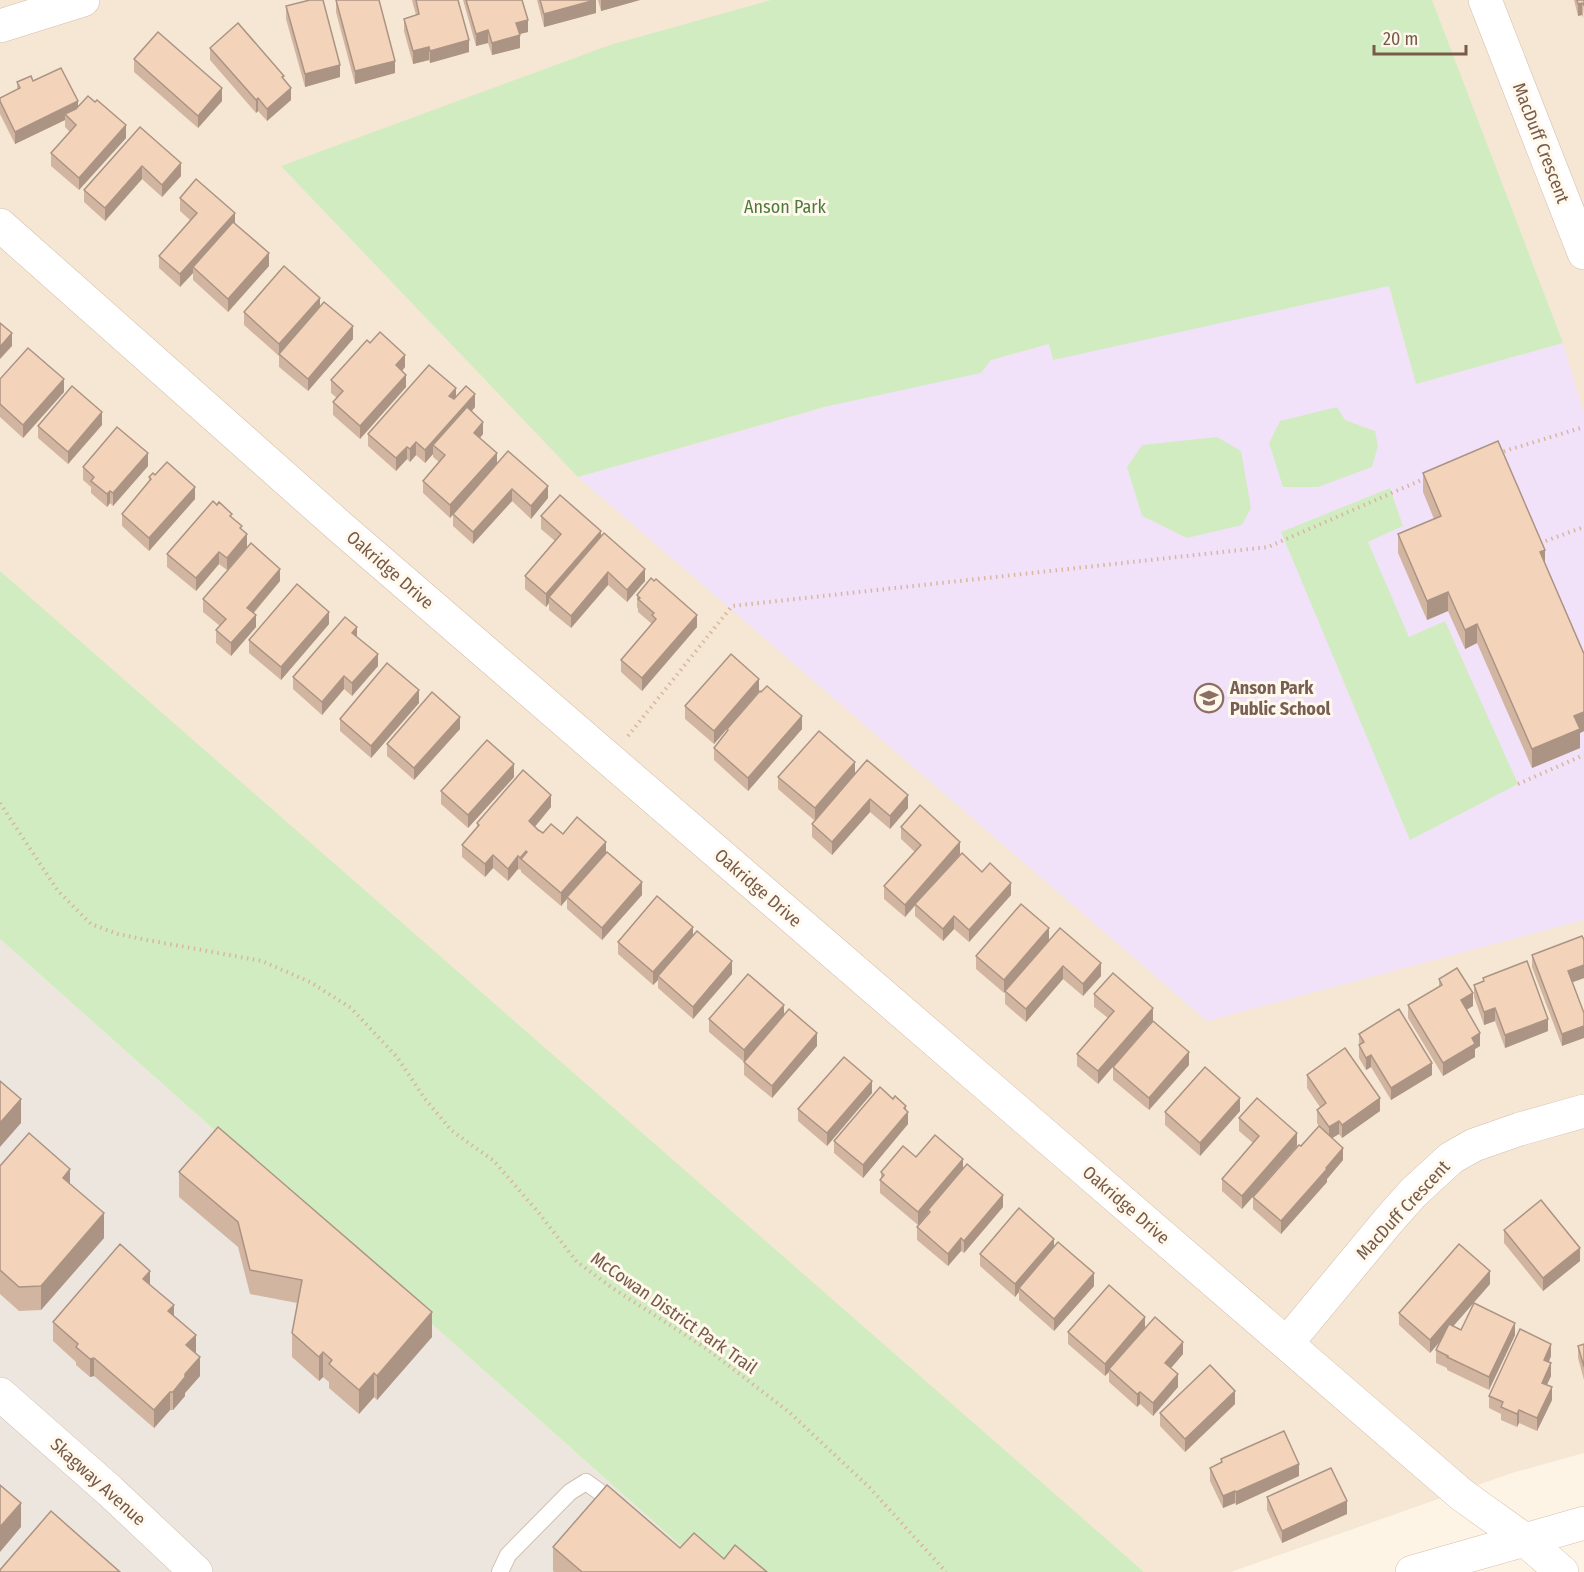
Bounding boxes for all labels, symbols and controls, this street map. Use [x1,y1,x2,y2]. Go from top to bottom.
scale bar [1374,18,1466,56]
text: 20 m [1383,28,1418,50]
street label: MacDuff Crescent [1508,80,1574,206]
park label: Anson Park [744,196,827,218]
street label: Oakridge Drive [342,526,438,614]
place label: Anson Park Public School [1229,677,1331,720]
school or university icon: Anson Park Public School [1193,682,1225,714]
street label: Oakridge Drive [710,844,806,932]
street label: MacDuff Crescent [1352,1156,1455,1264]
street label: Oakridge Drive [1078,1161,1174,1249]
street label: McCowan District Park Trail [587,1247,762,1379]
street label: Skagway Avenue [46,1433,150,1531]

